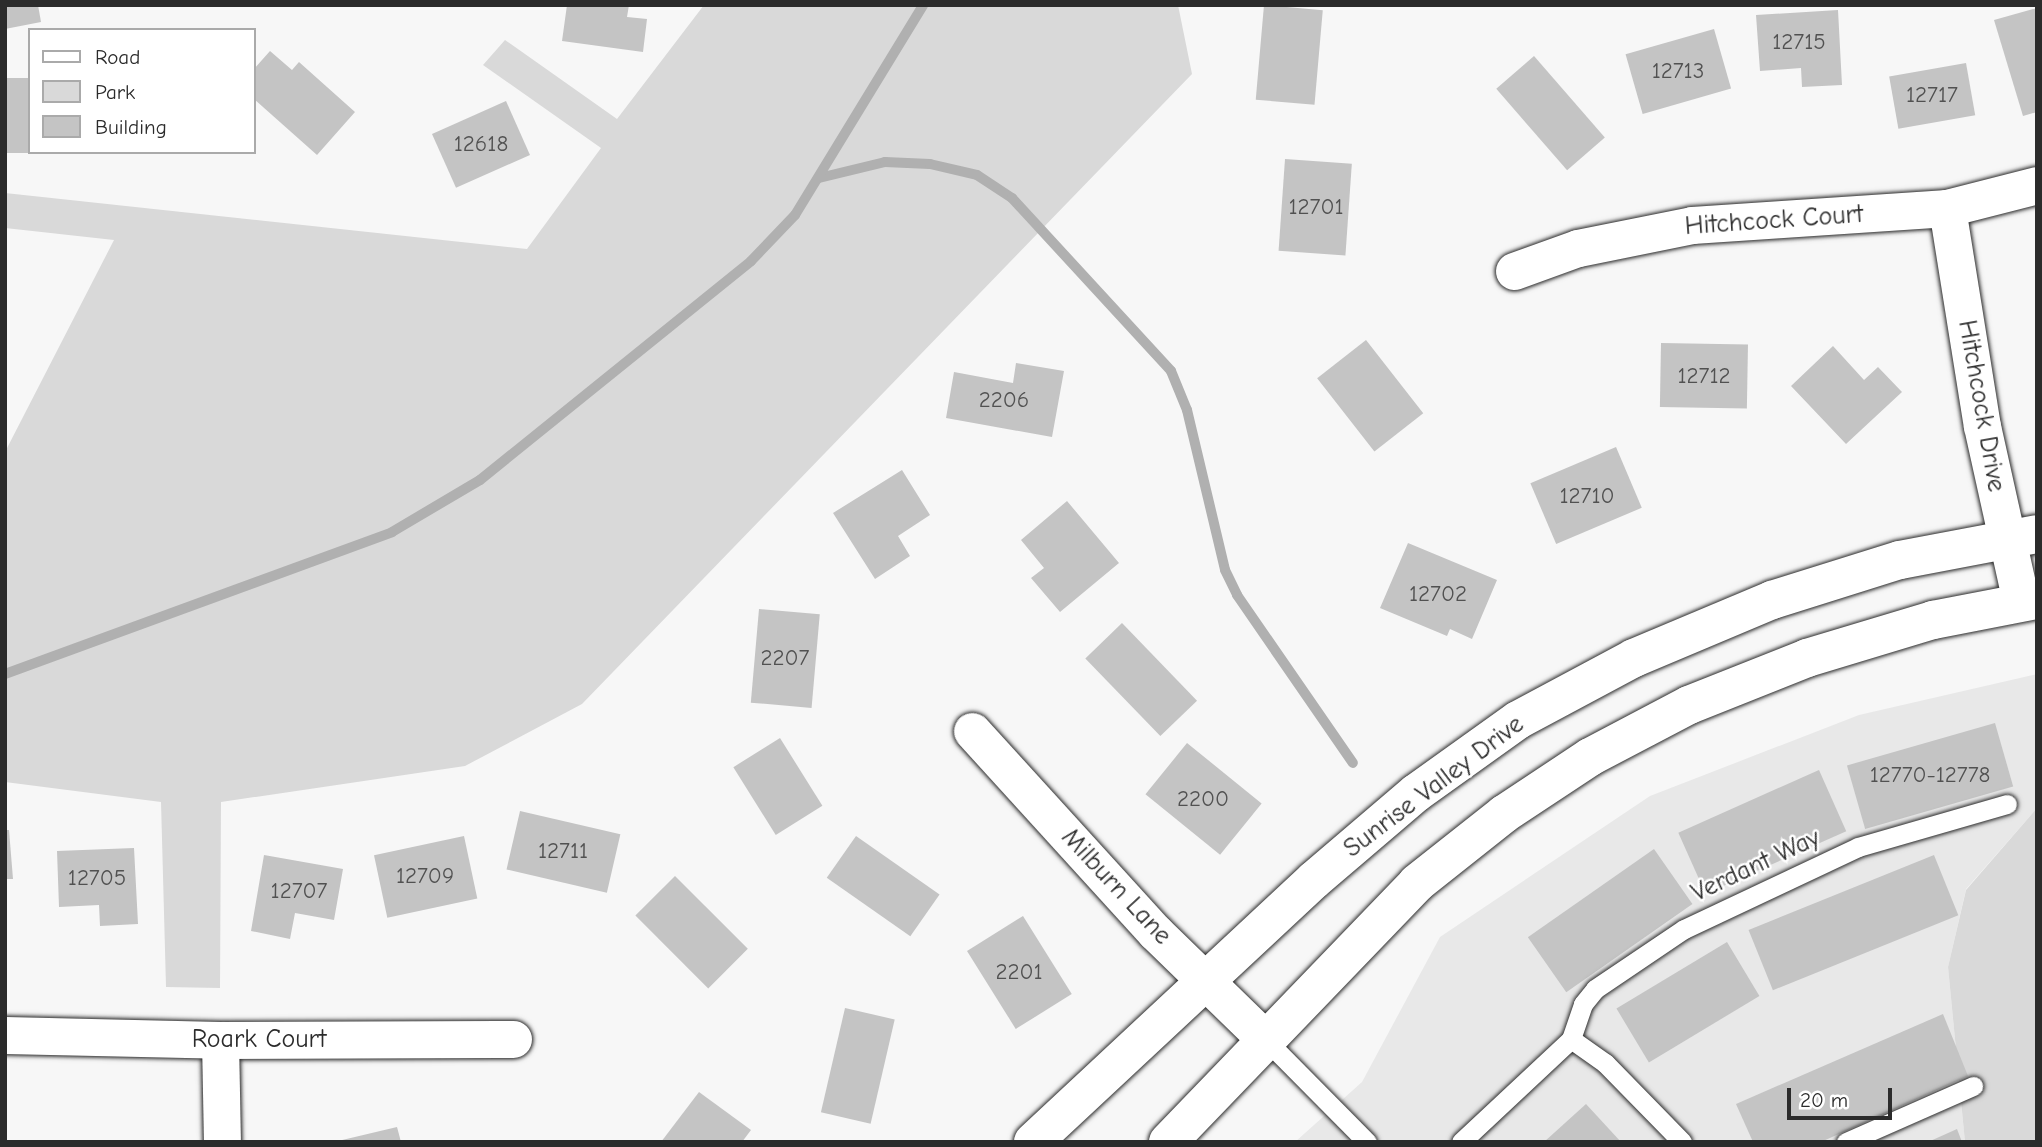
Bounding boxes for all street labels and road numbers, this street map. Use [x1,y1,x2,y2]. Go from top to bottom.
street label: Hitchcock Court [1684,199,1864,243]
street label: Hitchcock Drive [1951,318,2011,494]
street label: Sunrise Valley Drive [1338,709,1530,865]
street label: Milburn Lane [1054,822,1178,952]
street label: Verdant Way [1687,823,1825,909]
street label: Roark Court [192,1024,326,1056]

